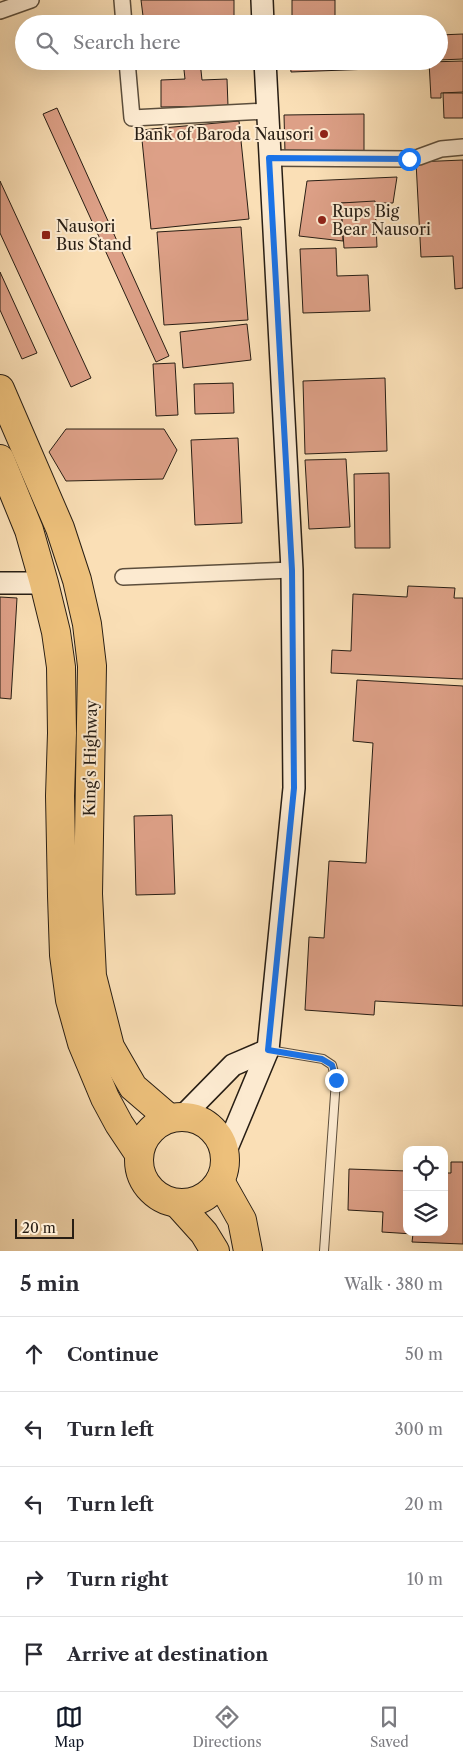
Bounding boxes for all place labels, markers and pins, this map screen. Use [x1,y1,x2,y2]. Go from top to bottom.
place label: Bank of Baroda Nausori [134,124,314,144]
marker: Bank of Baroda Nausori [318,128,330,140]
place label: Rups Big Bear Nausori [332,201,431,239]
marker: Rups Big Bear Nausori [316,214,328,226]
place label: Nausori Bus Stand [56,216,132,254]
marker: Nausori Bus Stand [40,229,52,241]

